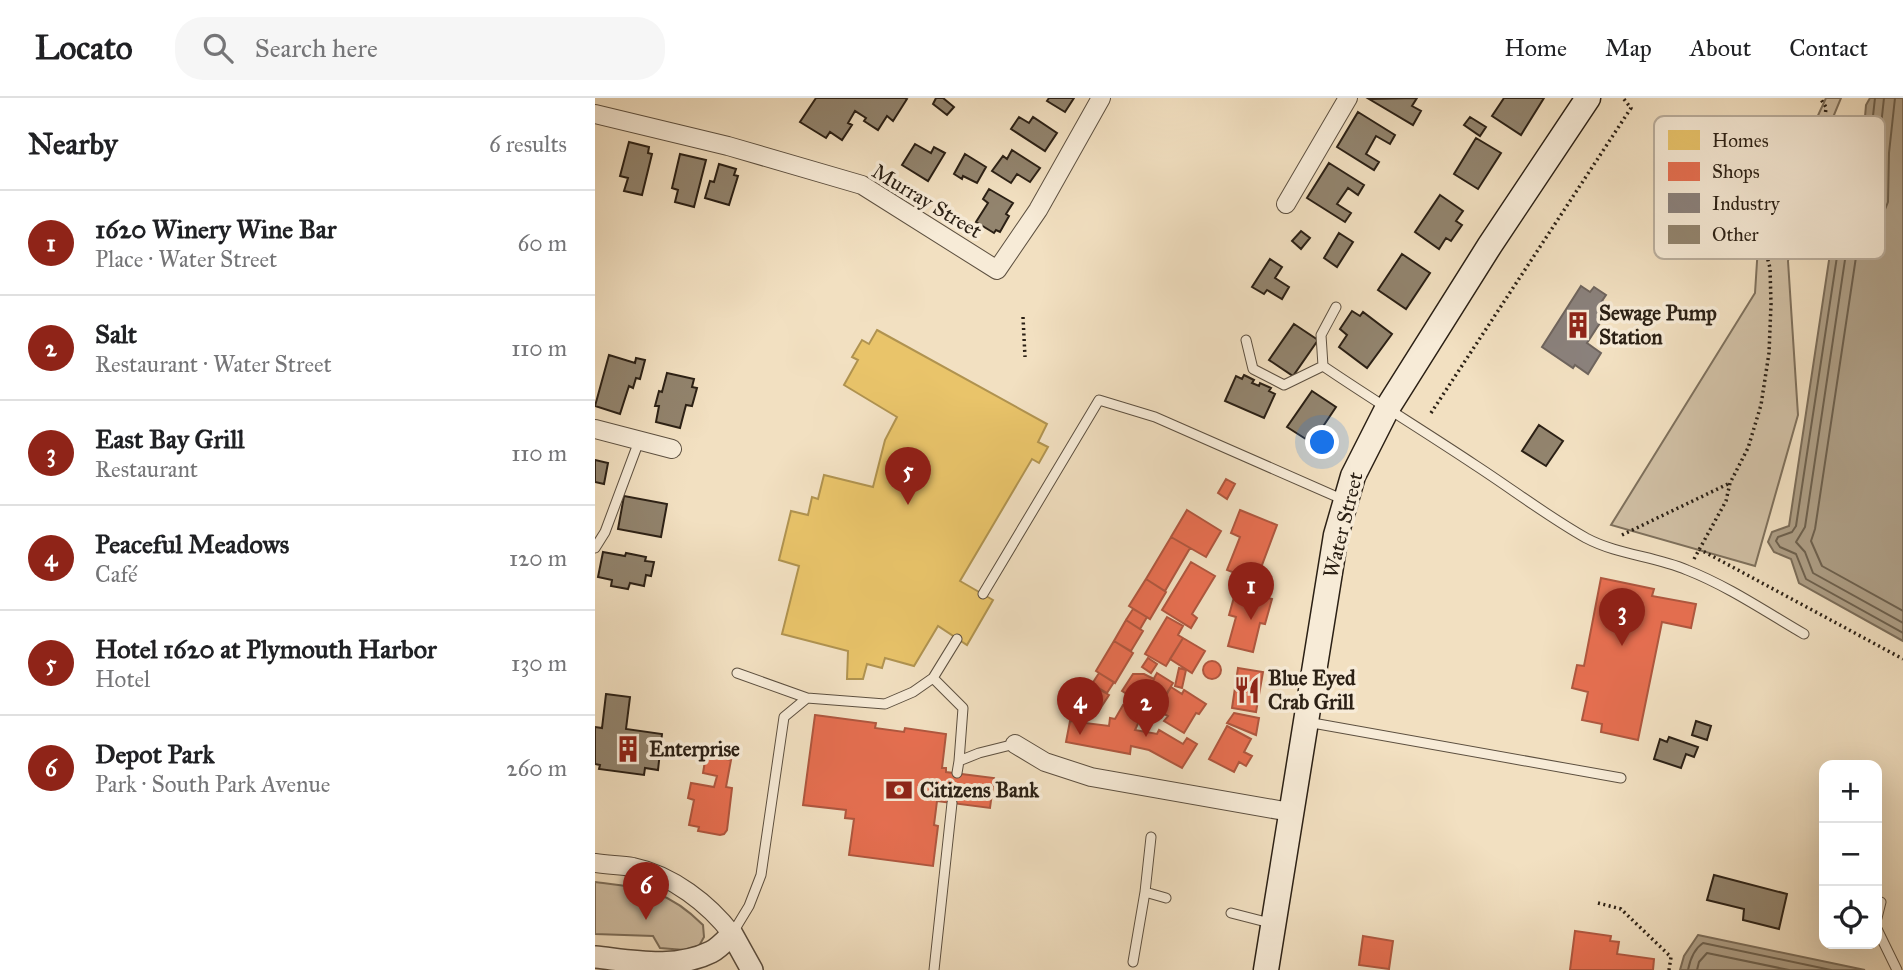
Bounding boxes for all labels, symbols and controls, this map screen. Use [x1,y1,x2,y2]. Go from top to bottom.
search box [175,17,665,80]
text: Locato [35,28,133,68]
icon: search [199,29,237,67]
text: Search here [255,32,378,64]
text: Home [1504,33,1567,63]
text: Map [1605,33,1652,63]
text: About [1690,33,1751,63]
text: Contact [1789,33,1868,63]
legend [1654,116,1885,259]
text: Nearby [28,126,118,162]
text: Homes [1712,129,1769,152]
text: 6 results [489,130,567,158]
street label: Murray Street [867,158,987,244]
text: Shops [1712,160,1760,183]
text: Industry [1712,192,1781,215]
text: 1620 Winery Wine Bar [95,213,337,245]
text: Other [1712,223,1760,246]
text: 1 [46,229,56,257]
text: 60 m [518,229,567,257]
text: Place · Water Street [95,245,277,273]
place label: Sewage Pump Station [1599,300,1717,350]
building icon: Sewage Pump Station [1563,310,1593,340]
text: Salt [95,318,137,350]
text: 2 [45,334,57,362]
text: 110 m [511,334,567,362]
text: Restaurant · Water Street [95,350,332,378]
text: East Bay Grill [95,423,245,455]
your location [1305,425,1339,459]
text: 3 [46,439,56,467]
text: 110 m [511,439,567,467]
pin: 5 [885,447,931,505]
text: Restaurant [95,455,198,483]
street label: Water Street [1317,469,1369,581]
text: Peaceful Meadows [95,528,289,560]
text: 4 [45,544,57,572]
text: 120 m [509,544,567,572]
text: Café [95,560,138,588]
pin: 1 [1228,562,1274,620]
pin: 3 [1599,588,1645,646]
text: Hotel 1620 at Plymouth Harbor [95,633,437,665]
text: 5 [46,649,56,677]
text: 130 m [511,649,567,677]
text: Hotel [95,665,150,693]
place label: Blue Eyed Crab Grill [1268,665,1356,715]
restaurant icon: Blue Eyed Crab Grill [1232,675,1262,705]
pin: 4 [1057,677,1103,735]
pin: 2 [1123,679,1169,737]
building icon: Enterprise [613,734,643,764]
place label: Enterprise [649,736,740,762]
text: Depot Park [95,738,214,770]
text: 6 [45,754,57,782]
text: 260 m [506,754,567,782]
map controls [1819,760,1882,949]
button: + [1819,760,1882,823]
text: Park · South Park Avenue [95,770,330,798]
bank icon: Citizens Bank [884,775,914,805]
place label: Citizens Bank [920,777,1040,803]
button: − [1819,823,1882,886]
pin: 6 [623,862,669,920]
button: locate [1819,886,1882,949]

